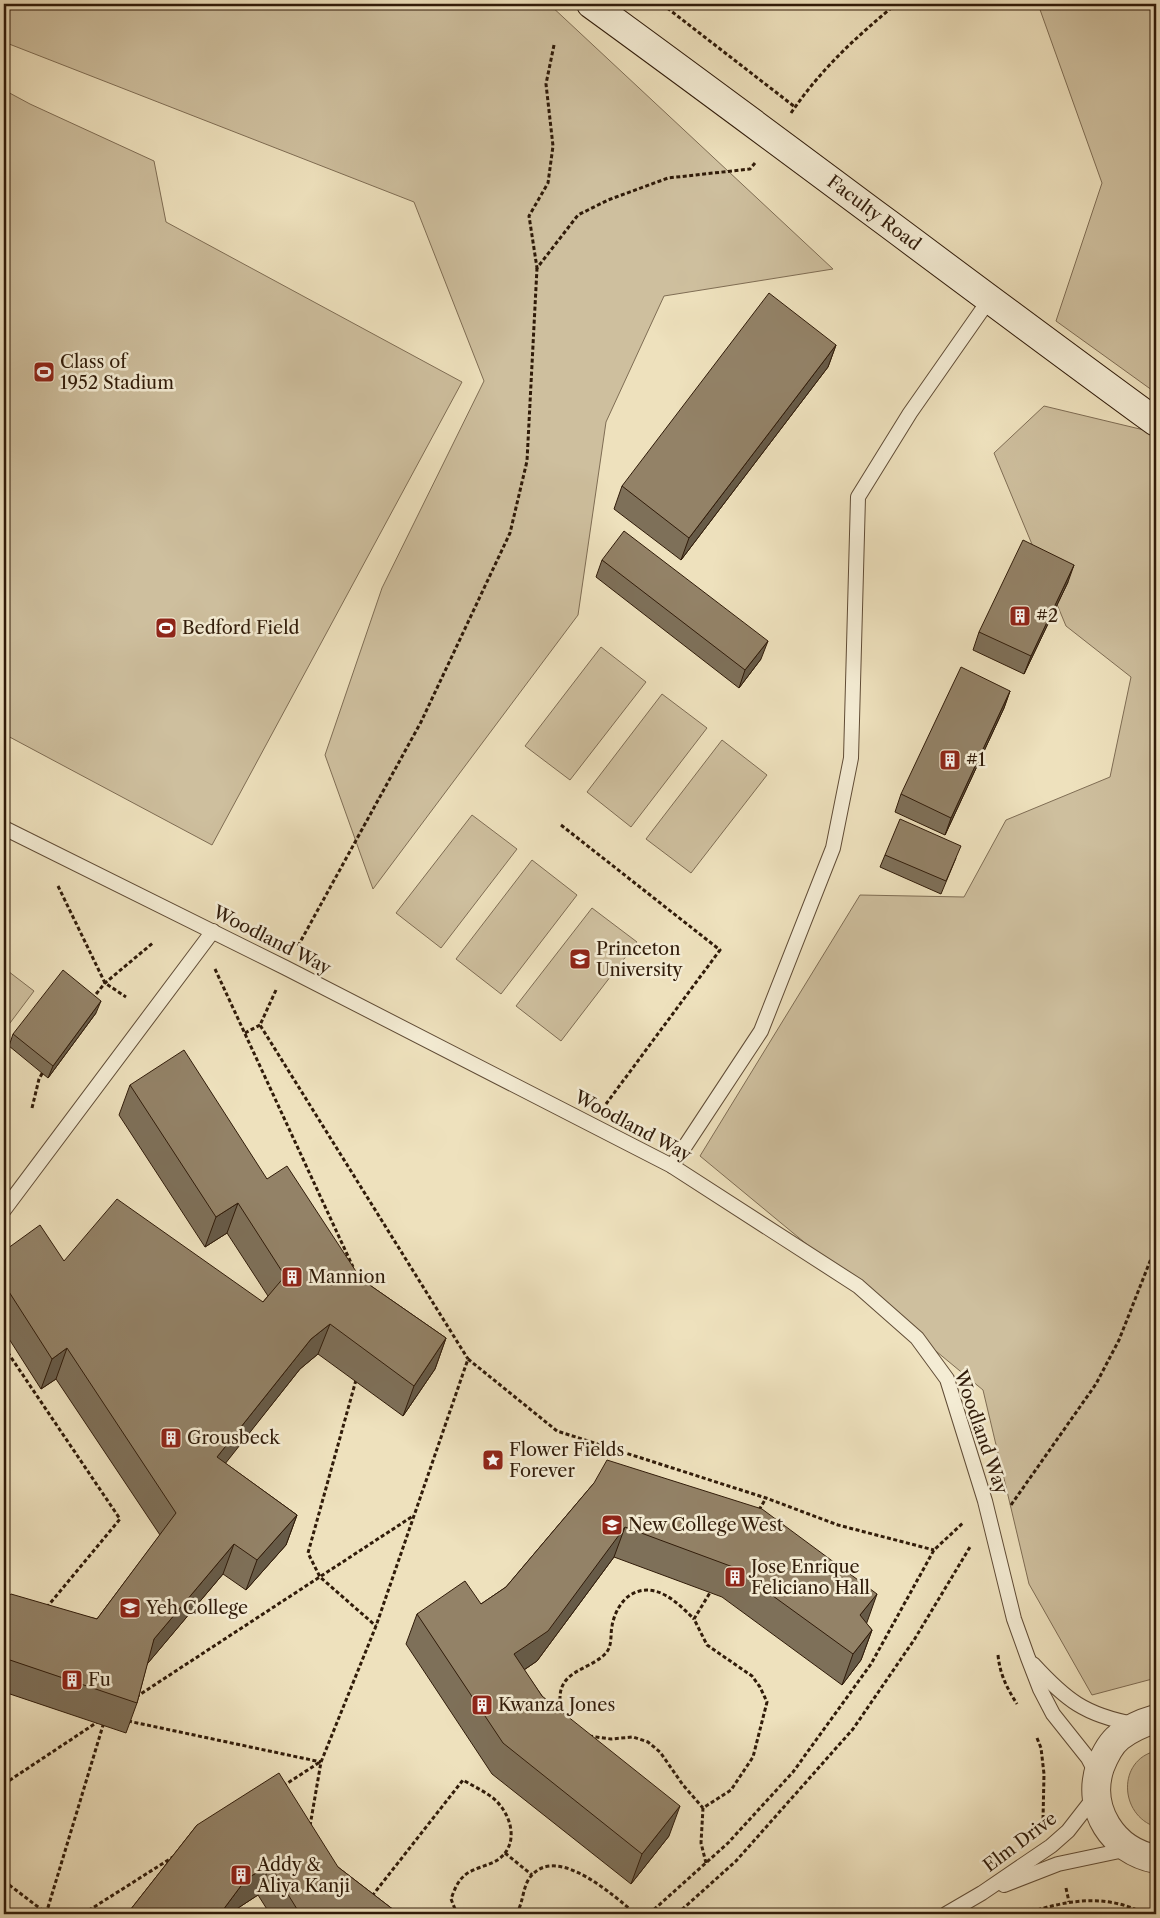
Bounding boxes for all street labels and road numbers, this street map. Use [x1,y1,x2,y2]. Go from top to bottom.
street label: Faculty Road [823,171,925,255]
street label: Woodland Way [208,900,336,980]
street label: Woodland Way [570,1085,696,1167]
street label: Woodland Way [949,1366,1013,1498]
street label: Elm Drive [979,1807,1061,1877]

